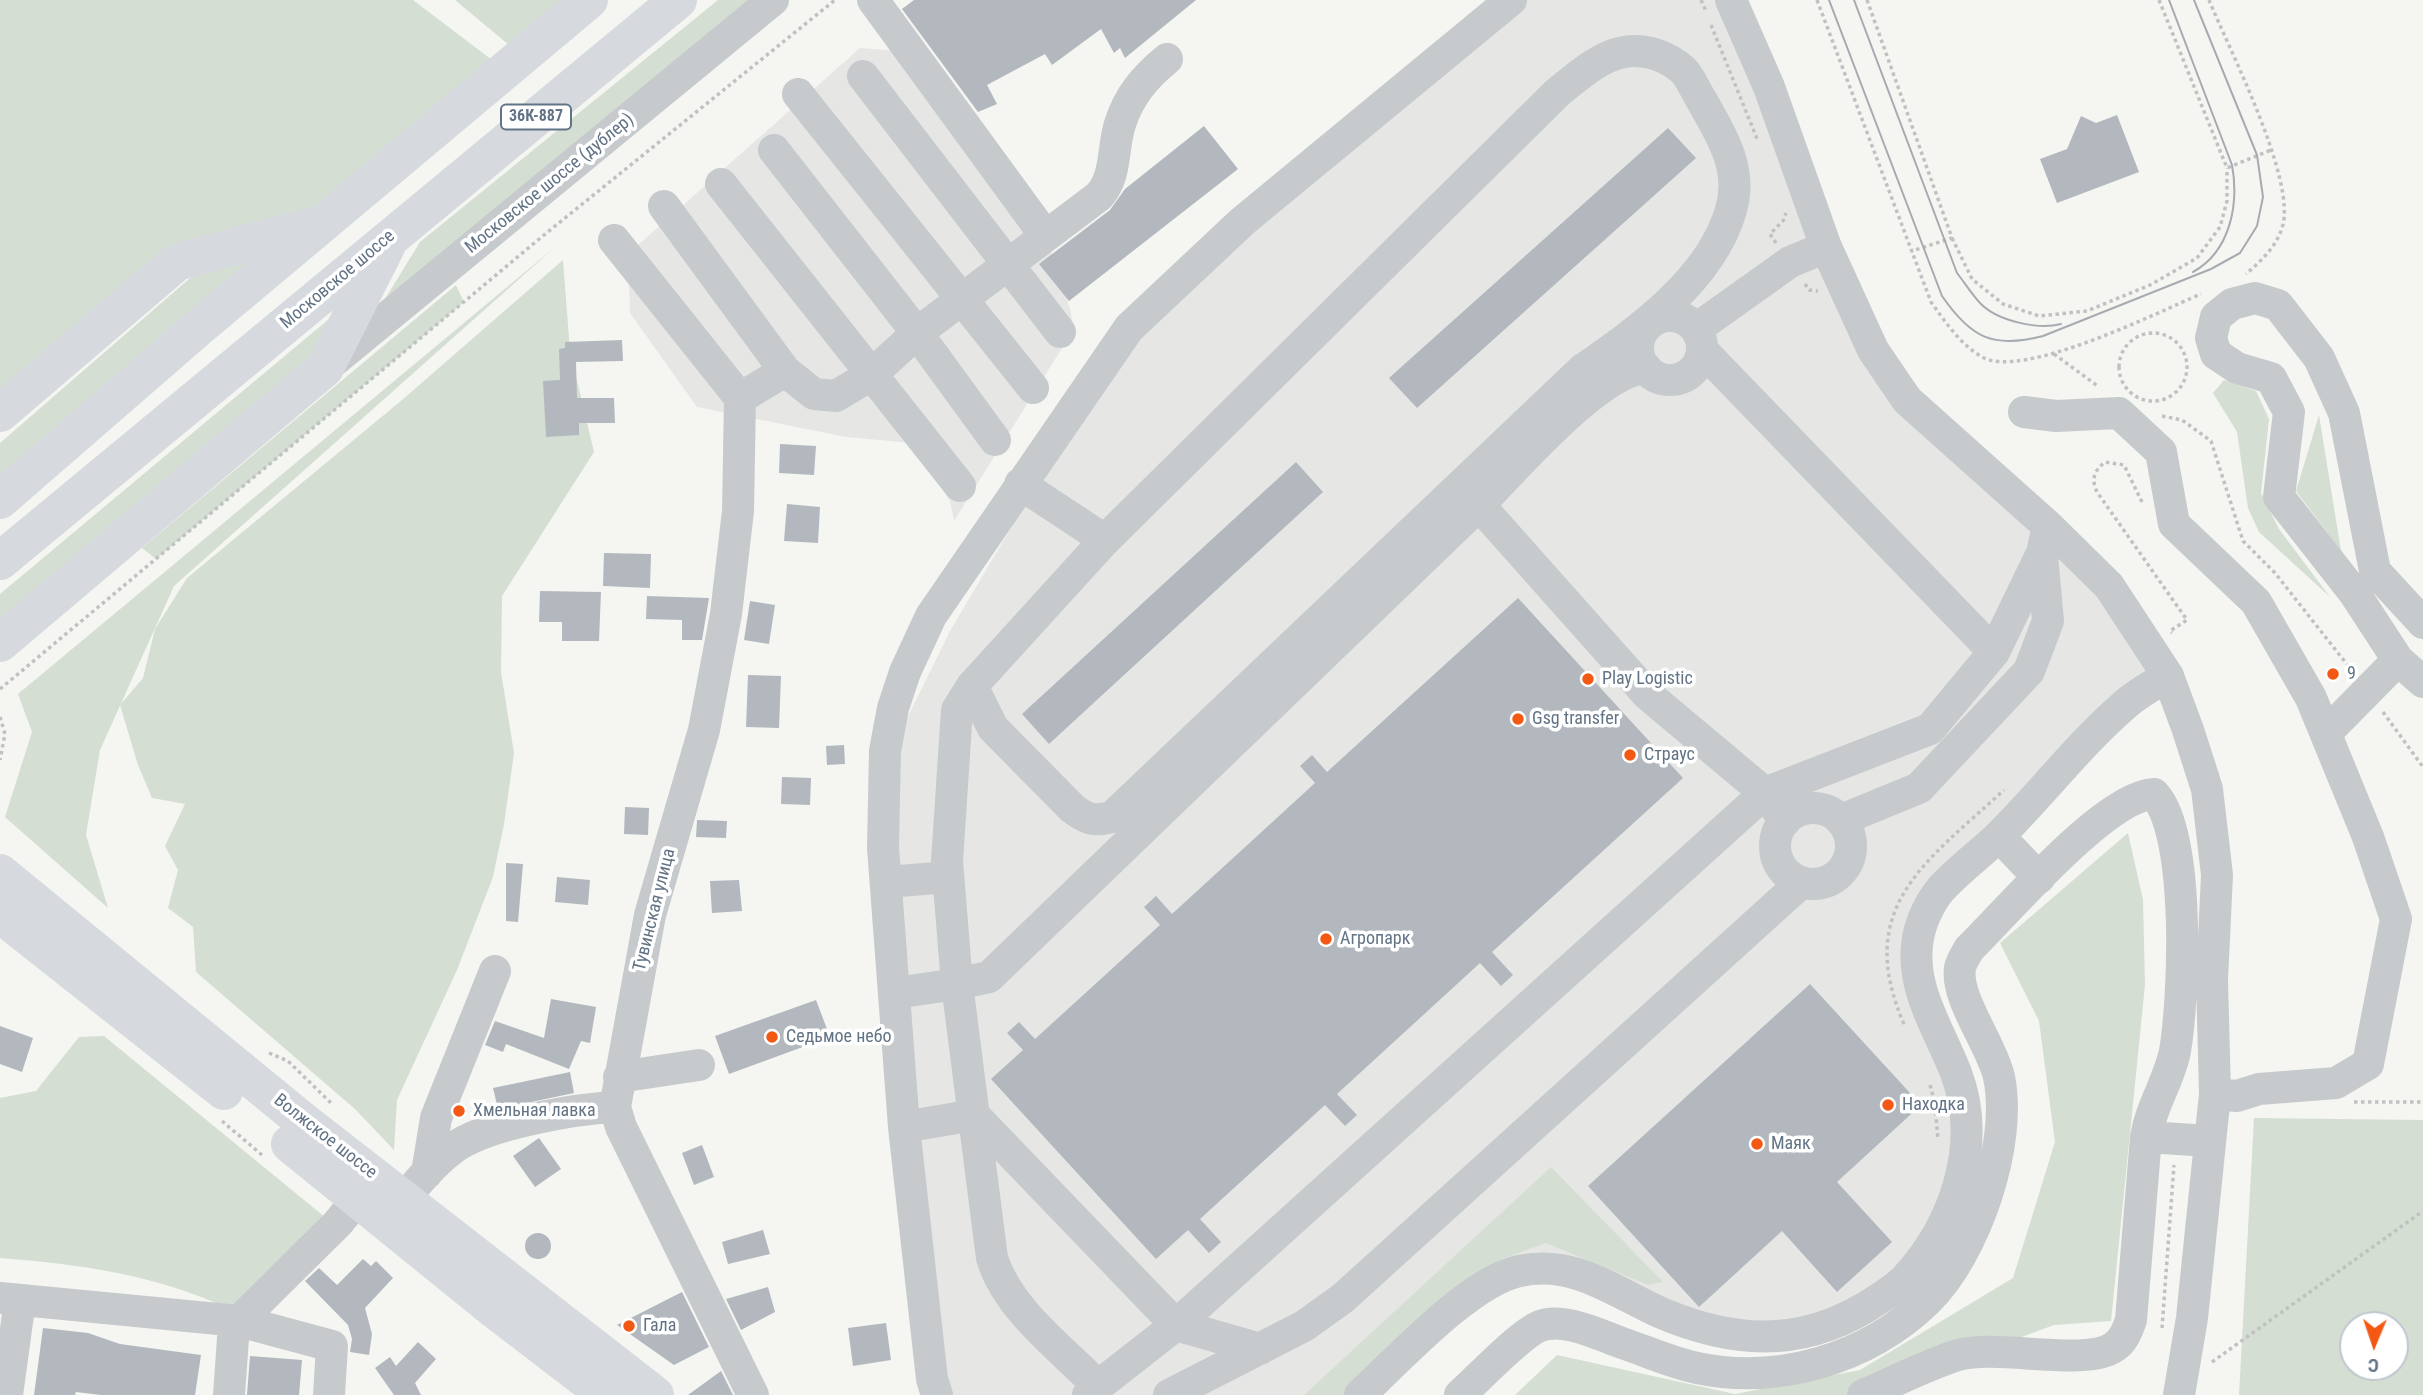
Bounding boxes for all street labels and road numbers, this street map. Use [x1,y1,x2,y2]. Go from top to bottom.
road number: 36К-887 [501,105,571,130]
street label: Московское шоссе (дублер) [461,109,639,259]
street label: Московское шоссе [276,226,400,334]
street label: Тувинская улица [629,846,681,974]
street label: Волжское шоссе [269,1090,381,1184]

